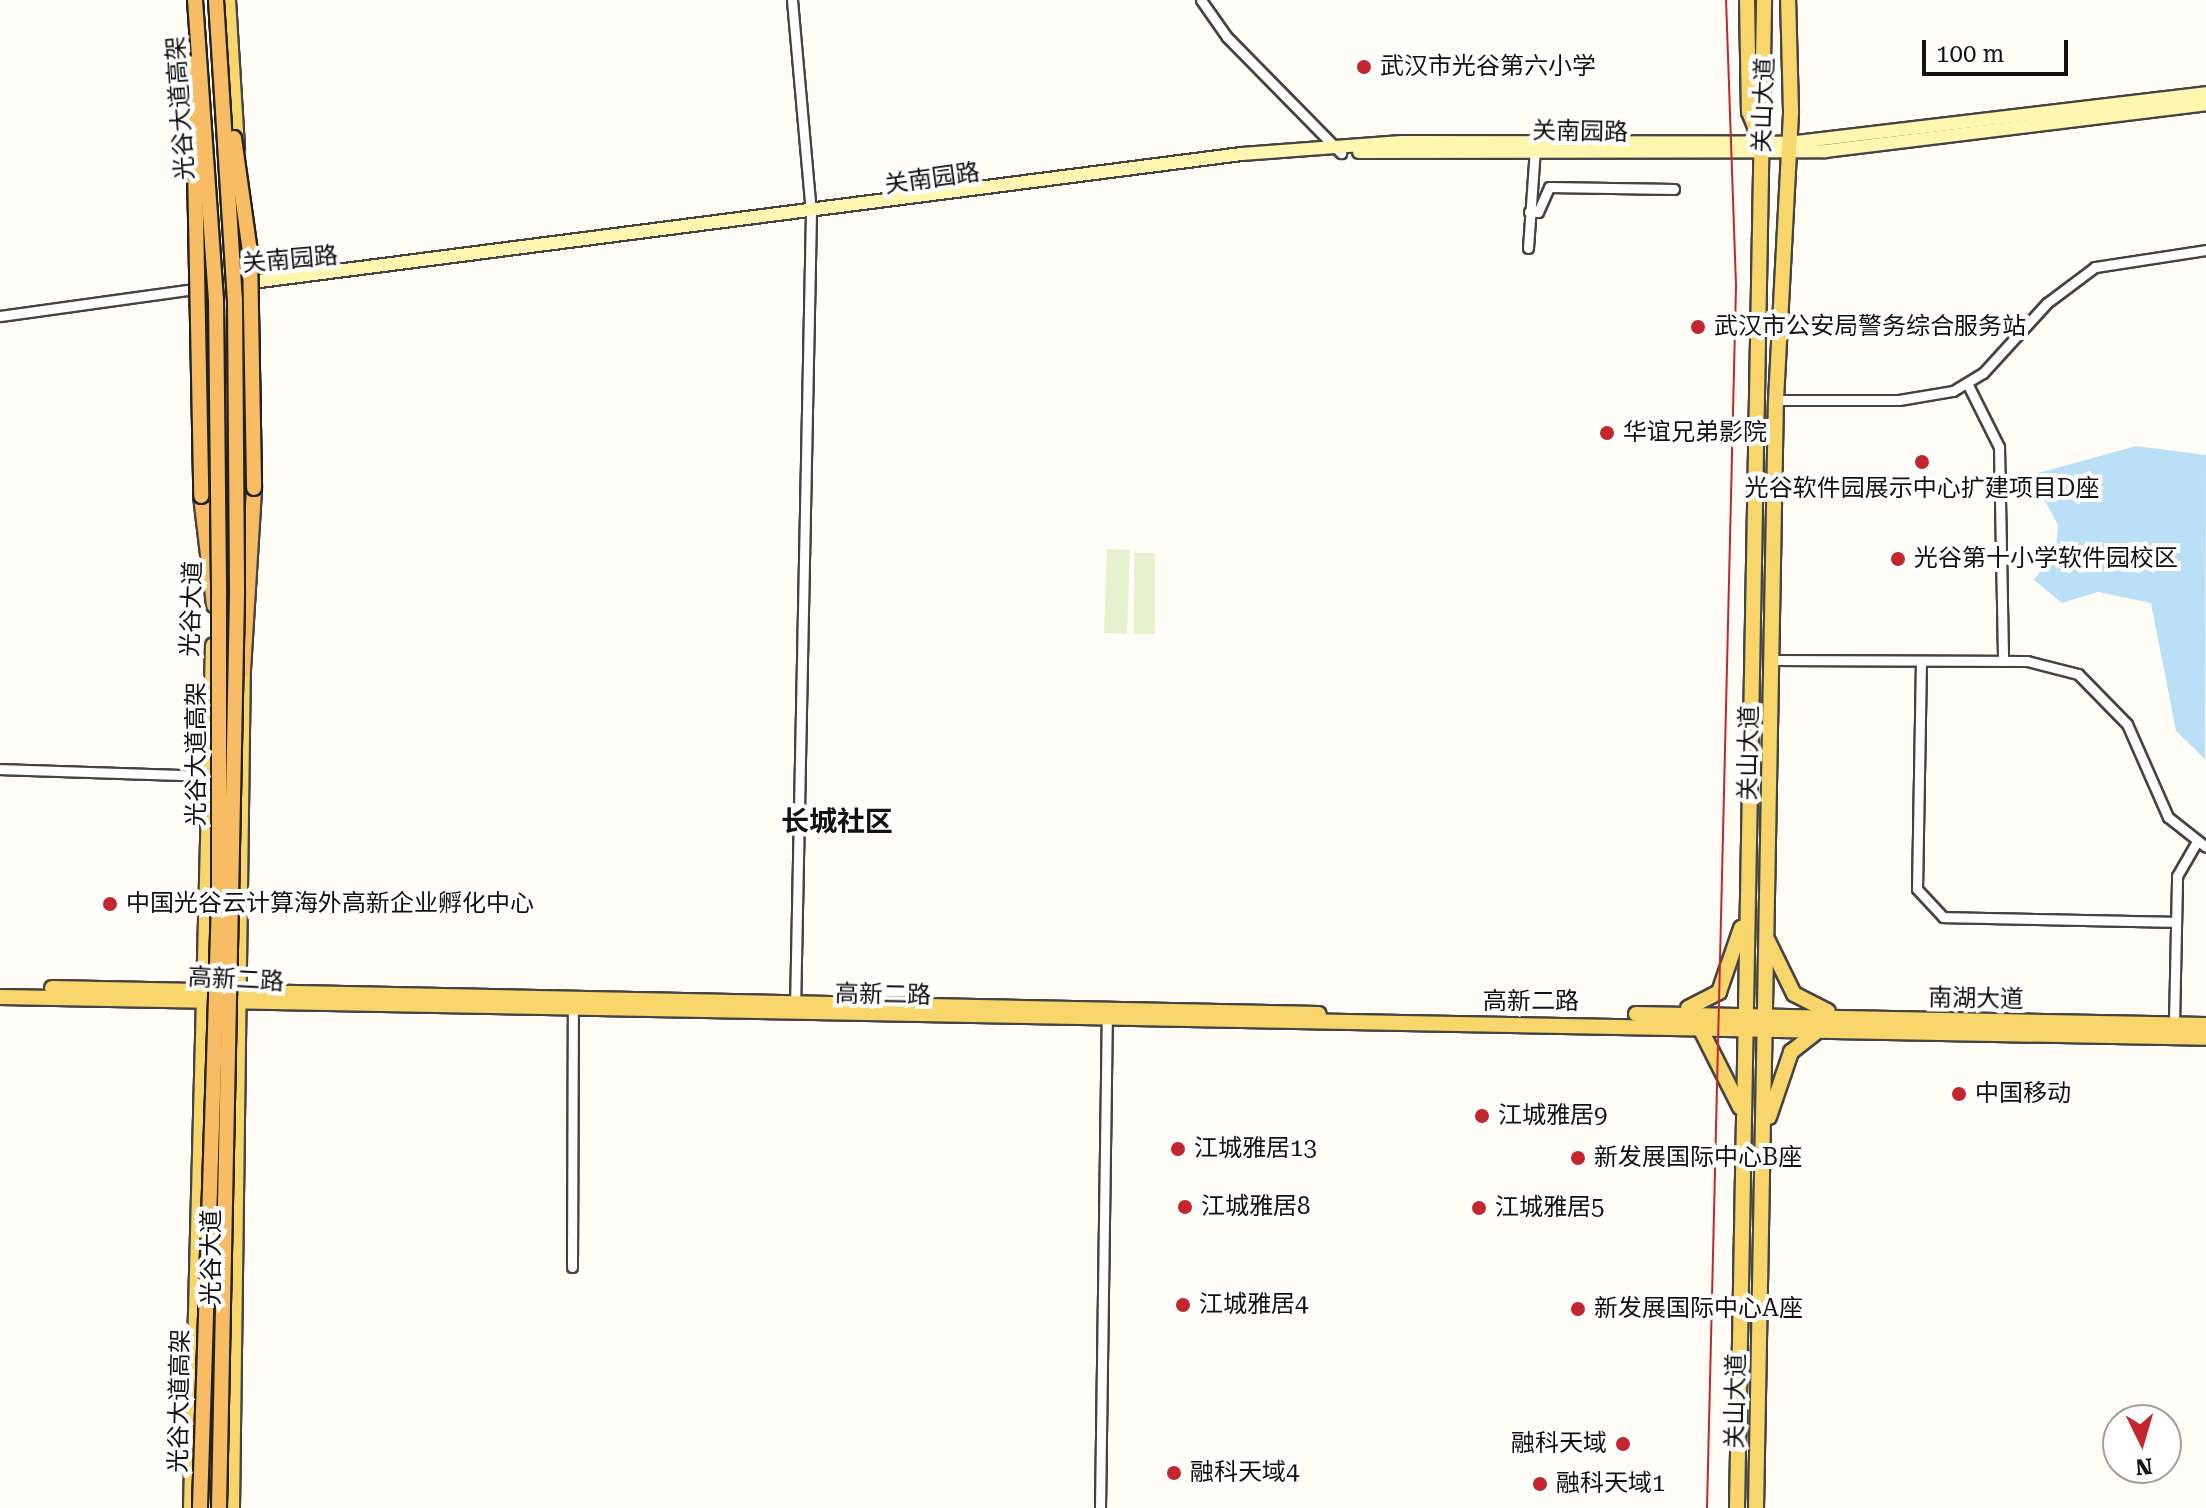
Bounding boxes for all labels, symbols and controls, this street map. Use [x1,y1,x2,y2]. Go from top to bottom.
scale bar [1926,24,2072,74]
street label: 光谷大道高架 [162,35,200,181]
text: 100 m [1936,40,2004,68]
place label: 武汉市光谷第六小学 [1380,53,1596,81]
street label: 关山大道 [1748,57,1780,153]
marker: 武汉市光谷第六小学 [1355,58,1373,76]
street label: 关南园路 [1532,117,1628,147]
street label: 关南园路 [882,158,982,200]
street label: 关南园路 [241,241,339,279]
place label: 武汉市公安局警务综合服务站 [1714,313,2026,341]
marker: 武汉市公安局警务综合服务站 [1689,318,1707,336]
place label: 华谊兄弟影院 [1623,419,1767,447]
marker: 华谊兄弟影院 [1598,424,1616,442]
marker: 光谷软件园展示中心扩建项目D座 [1913,453,1931,471]
place label: 光谷软件园展示中心扩建项目D座 [1745,475,2099,503]
place label: 光谷第十小学软件园校区 [1914,545,2178,573]
marker: 光谷第十小学软件园校区 [1889,550,1907,568]
street label: 光谷大道 [176,561,208,657]
street label: 光谷大道高架 [183,682,211,826]
street label: 关山大道 [1734,705,1764,801]
district label: 长城社区 [781,805,893,839]
place label: 中国光谷云计算海外高新企业孵化中心 [126,890,534,918]
marker: 中国光谷云计算海外高新企业孵化中心 [101,895,119,913]
street label: 高新二路 [187,963,285,997]
street label: 高新二路 [835,980,931,1010]
street label: 南湖大道 [1928,984,2024,1014]
street label: 高新二路 [1483,988,1579,1016]
place label: 中国移动 [1975,1080,2071,1108]
marker: 中国移动 [1950,1085,1968,1103]
place label: 江城雅居9 [1498,1102,1607,1130]
marker: 江城雅居9 [1473,1107,1491,1125]
place label: 江城雅居13 [1194,1135,1317,1163]
marker: 江城雅居13 [1169,1140,1187,1158]
place label: 新发展国际中心B座 [1594,1144,1802,1172]
marker: 新发展国际中心B座 [1569,1149,1587,1167]
place label: 江城雅居8 [1201,1193,1310,1221]
place label: 江城雅居5 [1495,1194,1604,1222]
marker: 江城雅居8 [1176,1198,1194,1216]
marker: 江城雅居5 [1470,1199,1488,1217]
street label: 光谷大道 [198,1209,226,1305]
place label: 江城雅居4 [1199,1291,1308,1319]
place label: 新发展国际中心A座 [1594,1295,1803,1323]
marker: 江城雅居4 [1174,1296,1192,1314]
marker: 新发展国际中心A座 [1569,1300,1587,1318]
street label: 光谷大道高架 [164,1329,196,1473]
street label: 关山大道 [1721,1353,1751,1449]
north arrow [2102,1404,2182,1484]
place label: 融科天域 [1511,1430,1607,1458]
marker: 融科天域 [1614,1435,1632,1453]
text: N [2134,1453,2154,1480]
place label: 融科天域4 [1190,1459,1299,1487]
marker: 融科天域4 [1165,1464,1183,1482]
place label: 融科天域1 [1556,1470,1665,1498]
marker: 融科天域1 [1531,1475,1549,1493]

